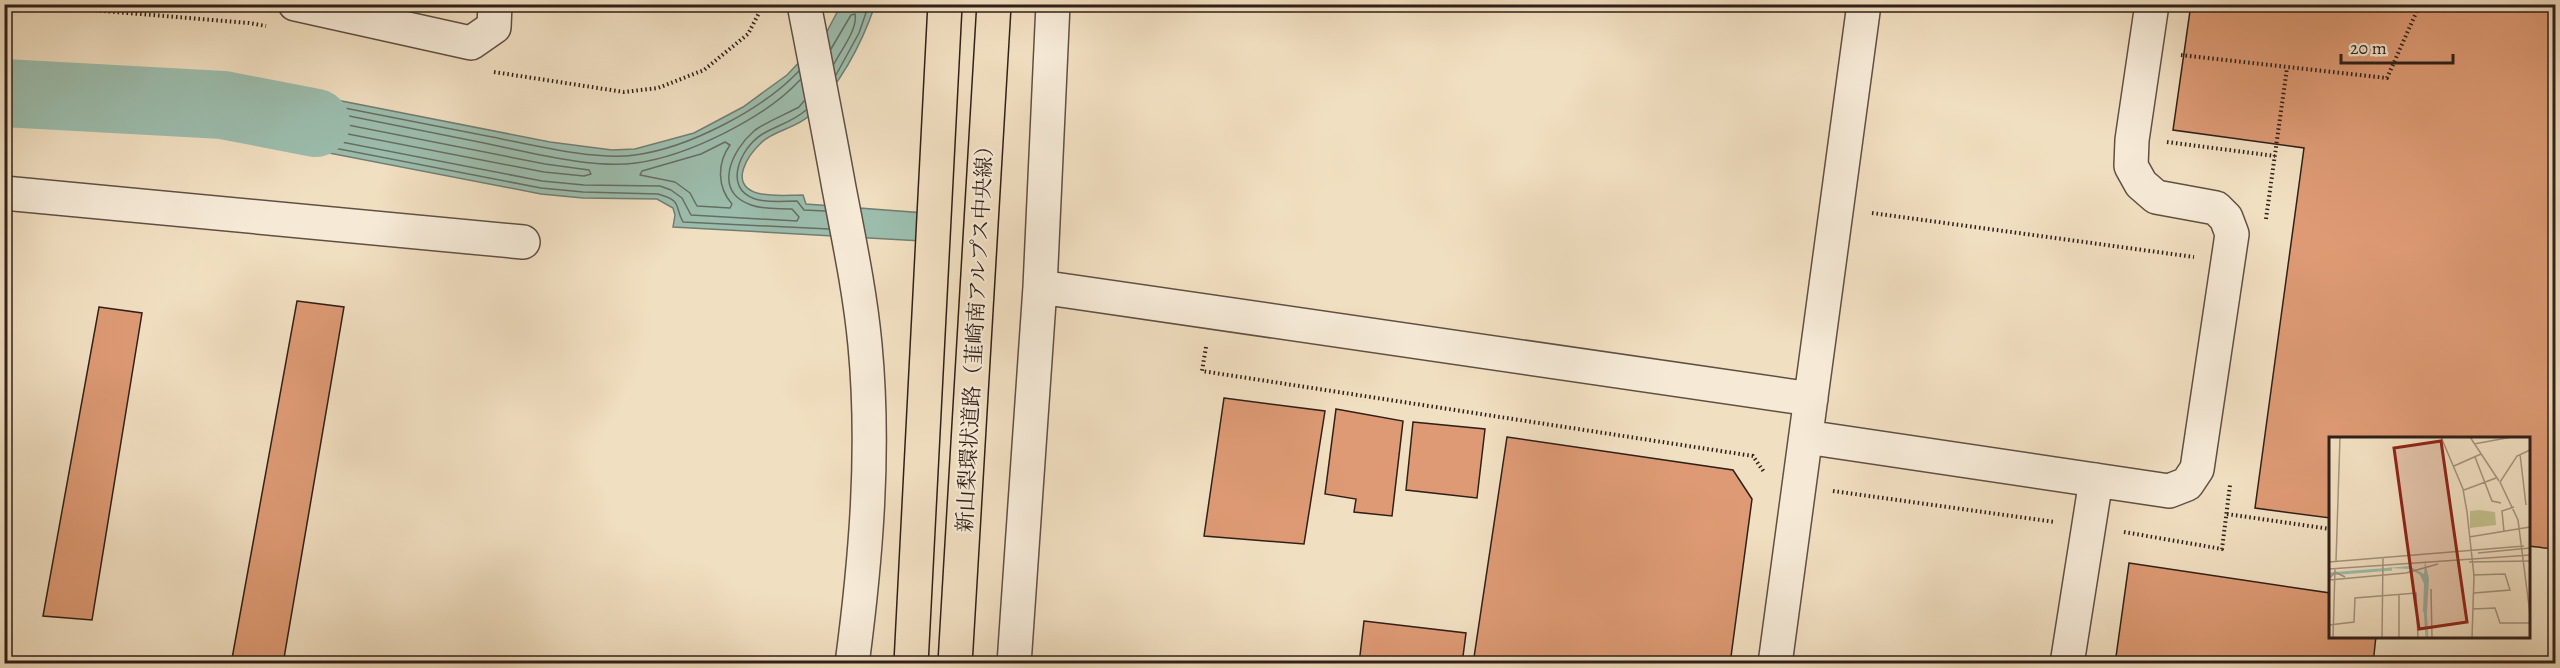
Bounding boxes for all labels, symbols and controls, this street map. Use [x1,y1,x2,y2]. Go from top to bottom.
scale bar [2341,27,2454,65]
text: 20 m [2350,36,2387,60]
street label: 新山梨環状道路（韮崎南アルプス中央線） [951,135,999,533]
inset map [2329,437,2530,638]

